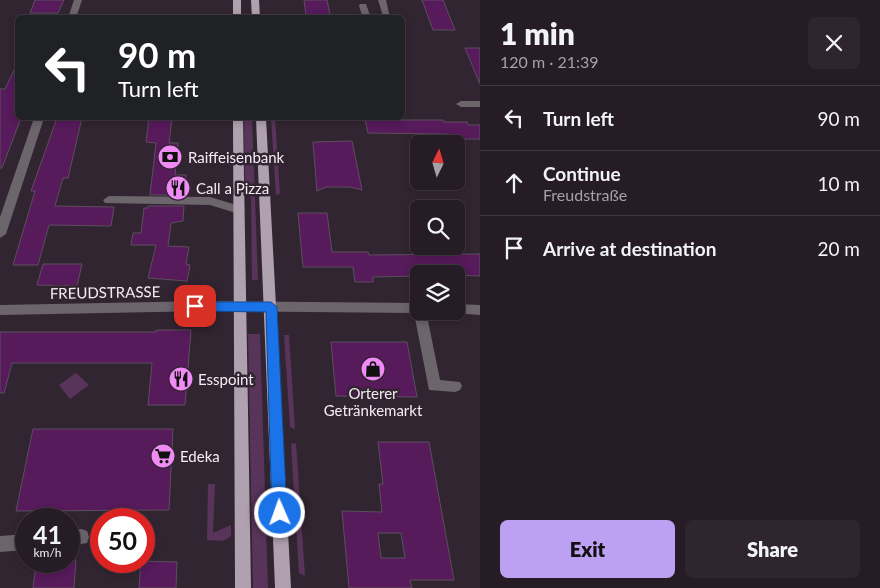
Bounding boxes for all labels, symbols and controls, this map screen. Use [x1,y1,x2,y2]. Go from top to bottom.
text: 1 min [500,15,575,51]
button: close [808,17,860,69]
text: 90 m [118,33,196,75]
icon: left [35,35,100,100]
text: 120 m · 21:39 [500,52,599,71]
text: Turn left [118,75,199,102]
icon: left [500,104,528,132]
text: Turn left [543,107,614,130]
text: 90 m [817,107,860,130]
north arrow [410,135,465,190]
map controls [410,135,465,320]
bank icon: Raiffeisenbank [157,144,183,170]
place label: Raiffeisenbank [188,148,285,166]
text: Continue [543,162,621,185]
icon: ahead [500,169,528,197]
text: 10 m [817,172,860,195]
restaurant icon: Call a Pizza [165,175,191,201]
place label: Call a Pizza [196,179,269,197]
text: Freudstraße [543,185,627,204]
button: search [410,200,465,255]
icon: arrive [500,234,528,262]
text: Arrive at destination [543,237,716,260]
text: 20 m [817,237,860,260]
button: layers [410,265,465,320]
street label: FREUDSTRASSE [50,282,160,302]
pin [174,285,216,327]
icon: arrive [181,292,209,320]
shop icon: Orterer Getränkemarkt [360,356,386,382]
restaurant icon: Esspoint [168,366,194,392]
place label: Esspoint [198,370,254,388]
place label: Orterer Getränkemarkt [324,384,423,419]
supermarket icon: Edeka [150,443,176,469]
place label: Edeka [180,447,220,465]
position arrow [253,486,305,538]
speed limit sign: 50 [90,508,155,573]
text: 41 [33,519,62,549]
button: Exit [500,520,675,578]
button: Share [685,520,860,578]
text: km/h [33,545,62,560]

